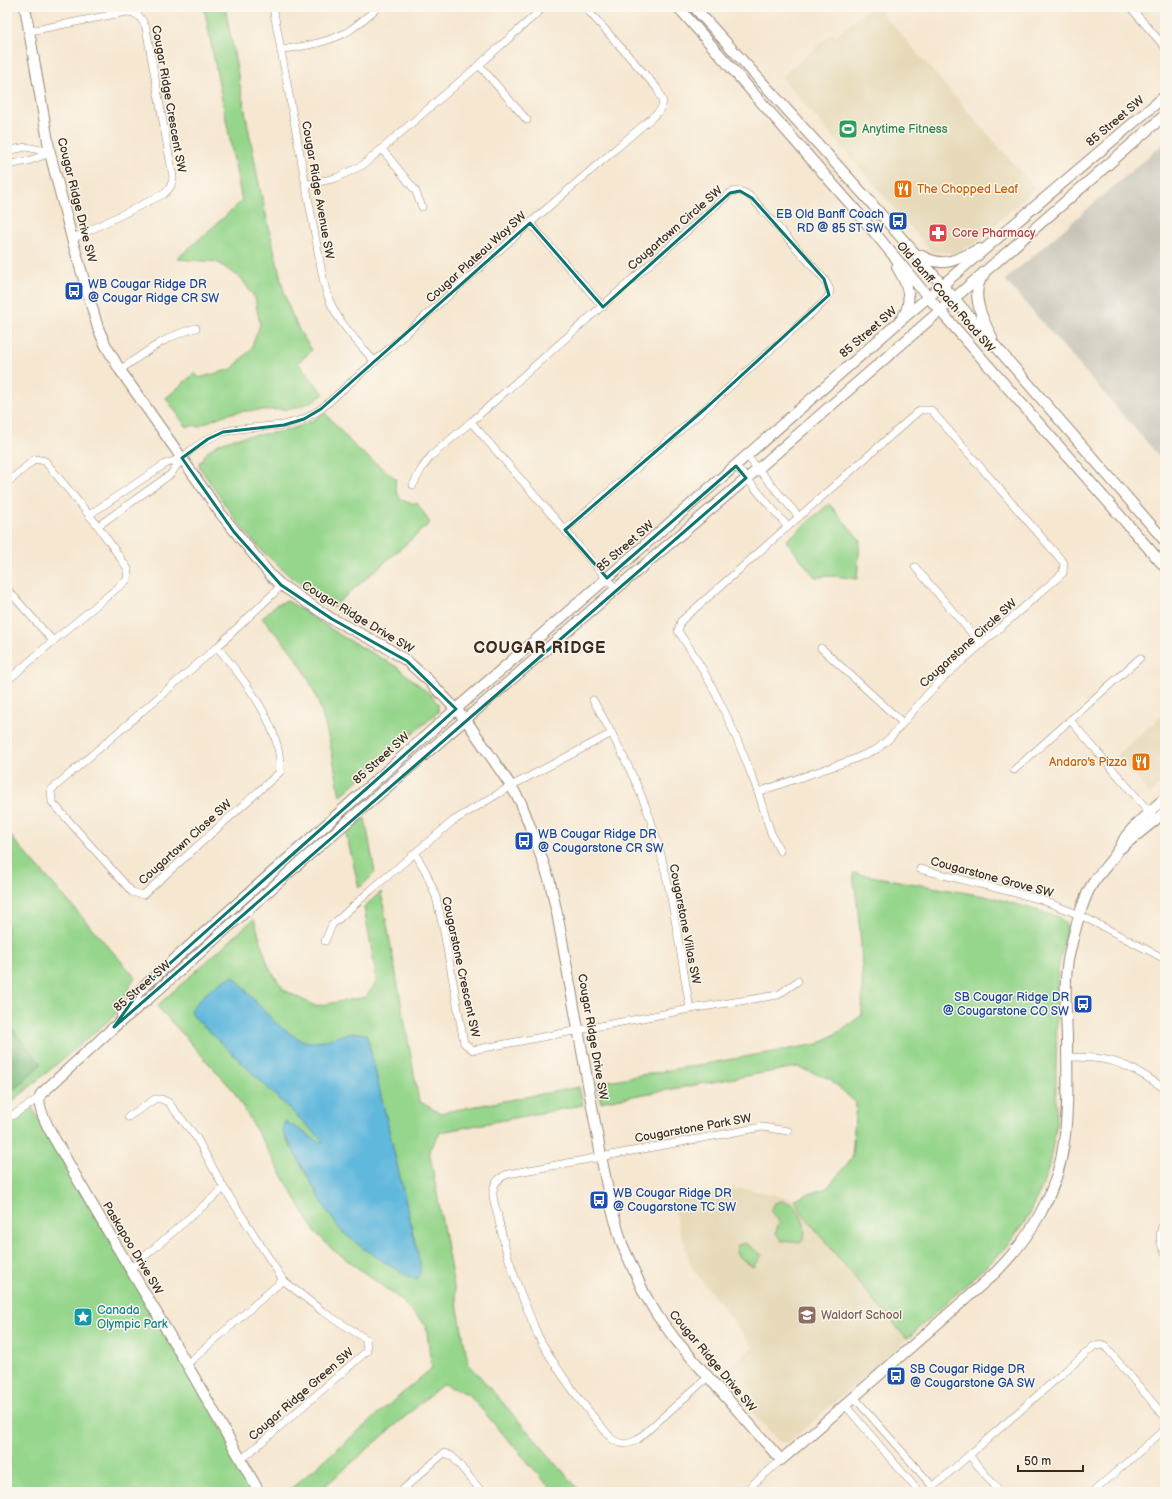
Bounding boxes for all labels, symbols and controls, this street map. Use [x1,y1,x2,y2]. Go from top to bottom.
street label: Cougar Ridge Crescent SW [148,24,189,174]
street label: 85 Street SW [1083,93,1147,150]
sports icon: Anytime Fitness [837,118,859,140]
street label: Cougar Ridge Avenue SW [298,120,337,260]
place label: Anytime Fitness [862,122,948,137]
street label: Cougar Ridge Drive SW [54,136,99,264]
restaurant icon: The Chopped Leaf [892,178,914,200]
place label: The Chopped Leaf [917,182,1018,197]
street label: Cougartown Circle SW [625,183,726,274]
place label: EB Old Banff Coach RD @ 85 ST SW [776,207,884,236]
street label: Cougar Plateau Way SW [423,208,530,306]
bus stop icon: EB Old Banff Coach RD @ 85 ST SW [887,210,909,232]
pharmacy icon: Core Pharmacy [927,222,949,244]
place label: Core Pharmacy [952,226,1036,241]
street label: Old Banff Coach Road SW [893,239,998,356]
place label: WB Cougar Ridge DR @ Cougar Ridge CR SW [88,277,219,306]
bus stop icon: WB Cougar Ridge DR @ Cougar Ridge CR SW [63,280,85,302]
street label: 85 Street SW [837,303,900,361]
street label: 85 Street SW [594,517,657,575]
street label: Cougar Ridge Drive SW [299,578,417,657]
street label: Cougarstone Circle SW [917,596,1020,691]
district label: COUGAR RIDGE [474,639,606,658]
street label: 85 Street SW [350,729,413,788]
restaurant icon: Andaro's Pizza [1130,751,1152,773]
place label: Andaro's Pizza [1049,755,1127,770]
street label: Cougartown Close SW [136,796,235,888]
place label: WB Cougar Ridge DR @ Cougarstone CR SW [538,827,664,856]
bus stop icon: WB Cougar Ridge DR @ Cougarstone CR SW [513,830,535,852]
street label: Cougarstone Grove SW [929,854,1055,901]
street label: Cougarstone Villas SW [665,863,704,986]
street label: Cougarstone Crescent SW [438,895,483,1039]
street label: 85 Street SW [111,957,174,1015]
street label: Cougar Ridge Drive SW [574,973,611,1102]
place label: SB Cougar Ridge DR @ Cougarstone CO SW [943,990,1069,1019]
bus stop icon: SB Cougar Ridge DR @ Cougarstone CO SW [1072,993,1094,1015]
street label: Cougarstone Park SW [633,1111,753,1146]
place label: WB Cougar Ridge DR @ Cougarstone TC SW [613,1186,736,1215]
bus stop icon: WB Cougar Ridge DR @ Cougarstone TC SW [588,1189,610,1211]
street label: Paskapoo Drive SW [99,1199,166,1297]
place label: Canada Olympic Park [97,1303,168,1332]
school or university icon: Waldorf School [796,1304,818,1326]
place icon: Canada Olympic Park [72,1306,94,1328]
street label: Cougar Ridge Drive SW [666,1307,760,1415]
place label: Waldorf School [821,1308,902,1323]
street label: Cougar Ridge Green SW [246,1345,357,1444]
place label: SB Cougar Ridge DR @ Cougarstone GA SW [910,1362,1035,1391]
bus stop icon: SB Cougar Ridge DR @ Cougarstone GA SW [885,1365,907,1387]
scale bar [1018,1447,1083,1473]
text: 50 m [1024,1454,1051,1469]

